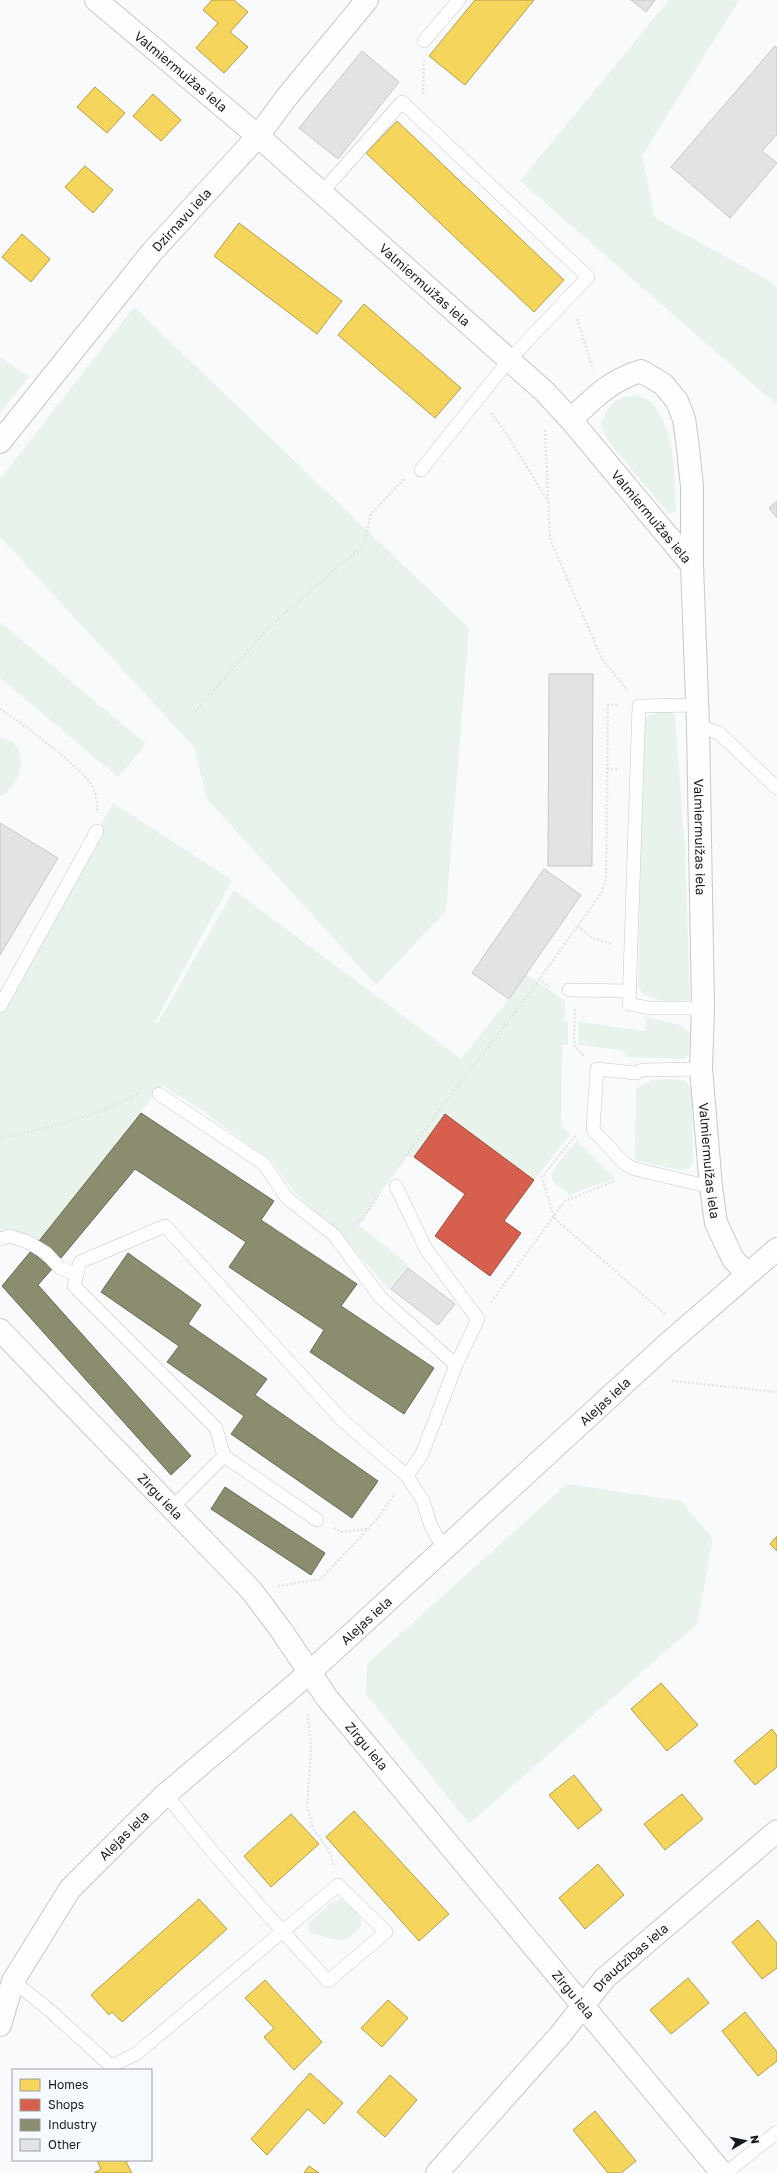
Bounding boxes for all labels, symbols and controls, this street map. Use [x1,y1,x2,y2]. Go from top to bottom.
street label: Valmiermuižas iela [131,28,231,115]
street label: Dzirnavu iela [148,185,214,255]
street label: Valmiermuižas iela [376,240,474,330]
street label: Valmiermuižas iela [608,467,695,566]
street label: Valmiermuižas iela [691,779,709,896]
street label: Valmiermuižas iela [696,1102,723,1220]
street label: Alejas iela [576,1374,634,1429]
street label: Zirgu iela [135,1470,186,1523]
street label: Alejas iela [337,1593,395,1648]
street label: Zirgu iela [342,1719,392,1773]
street label: Alejas iela [96,1807,152,1863]
street label: Draudzības iela [589,1920,671,1995]
street label: Zirgu iela [549,1967,598,2022]
legend [12,2069,152,2161]
text: Homes [48,2077,88,2092]
text: Shops [48,2097,84,2112]
text: Industry [48,2117,97,2132]
north arrow [725,2121,765,2161]
text: N [748,2134,762,2145]
text: Other [48,2137,81,2152]

